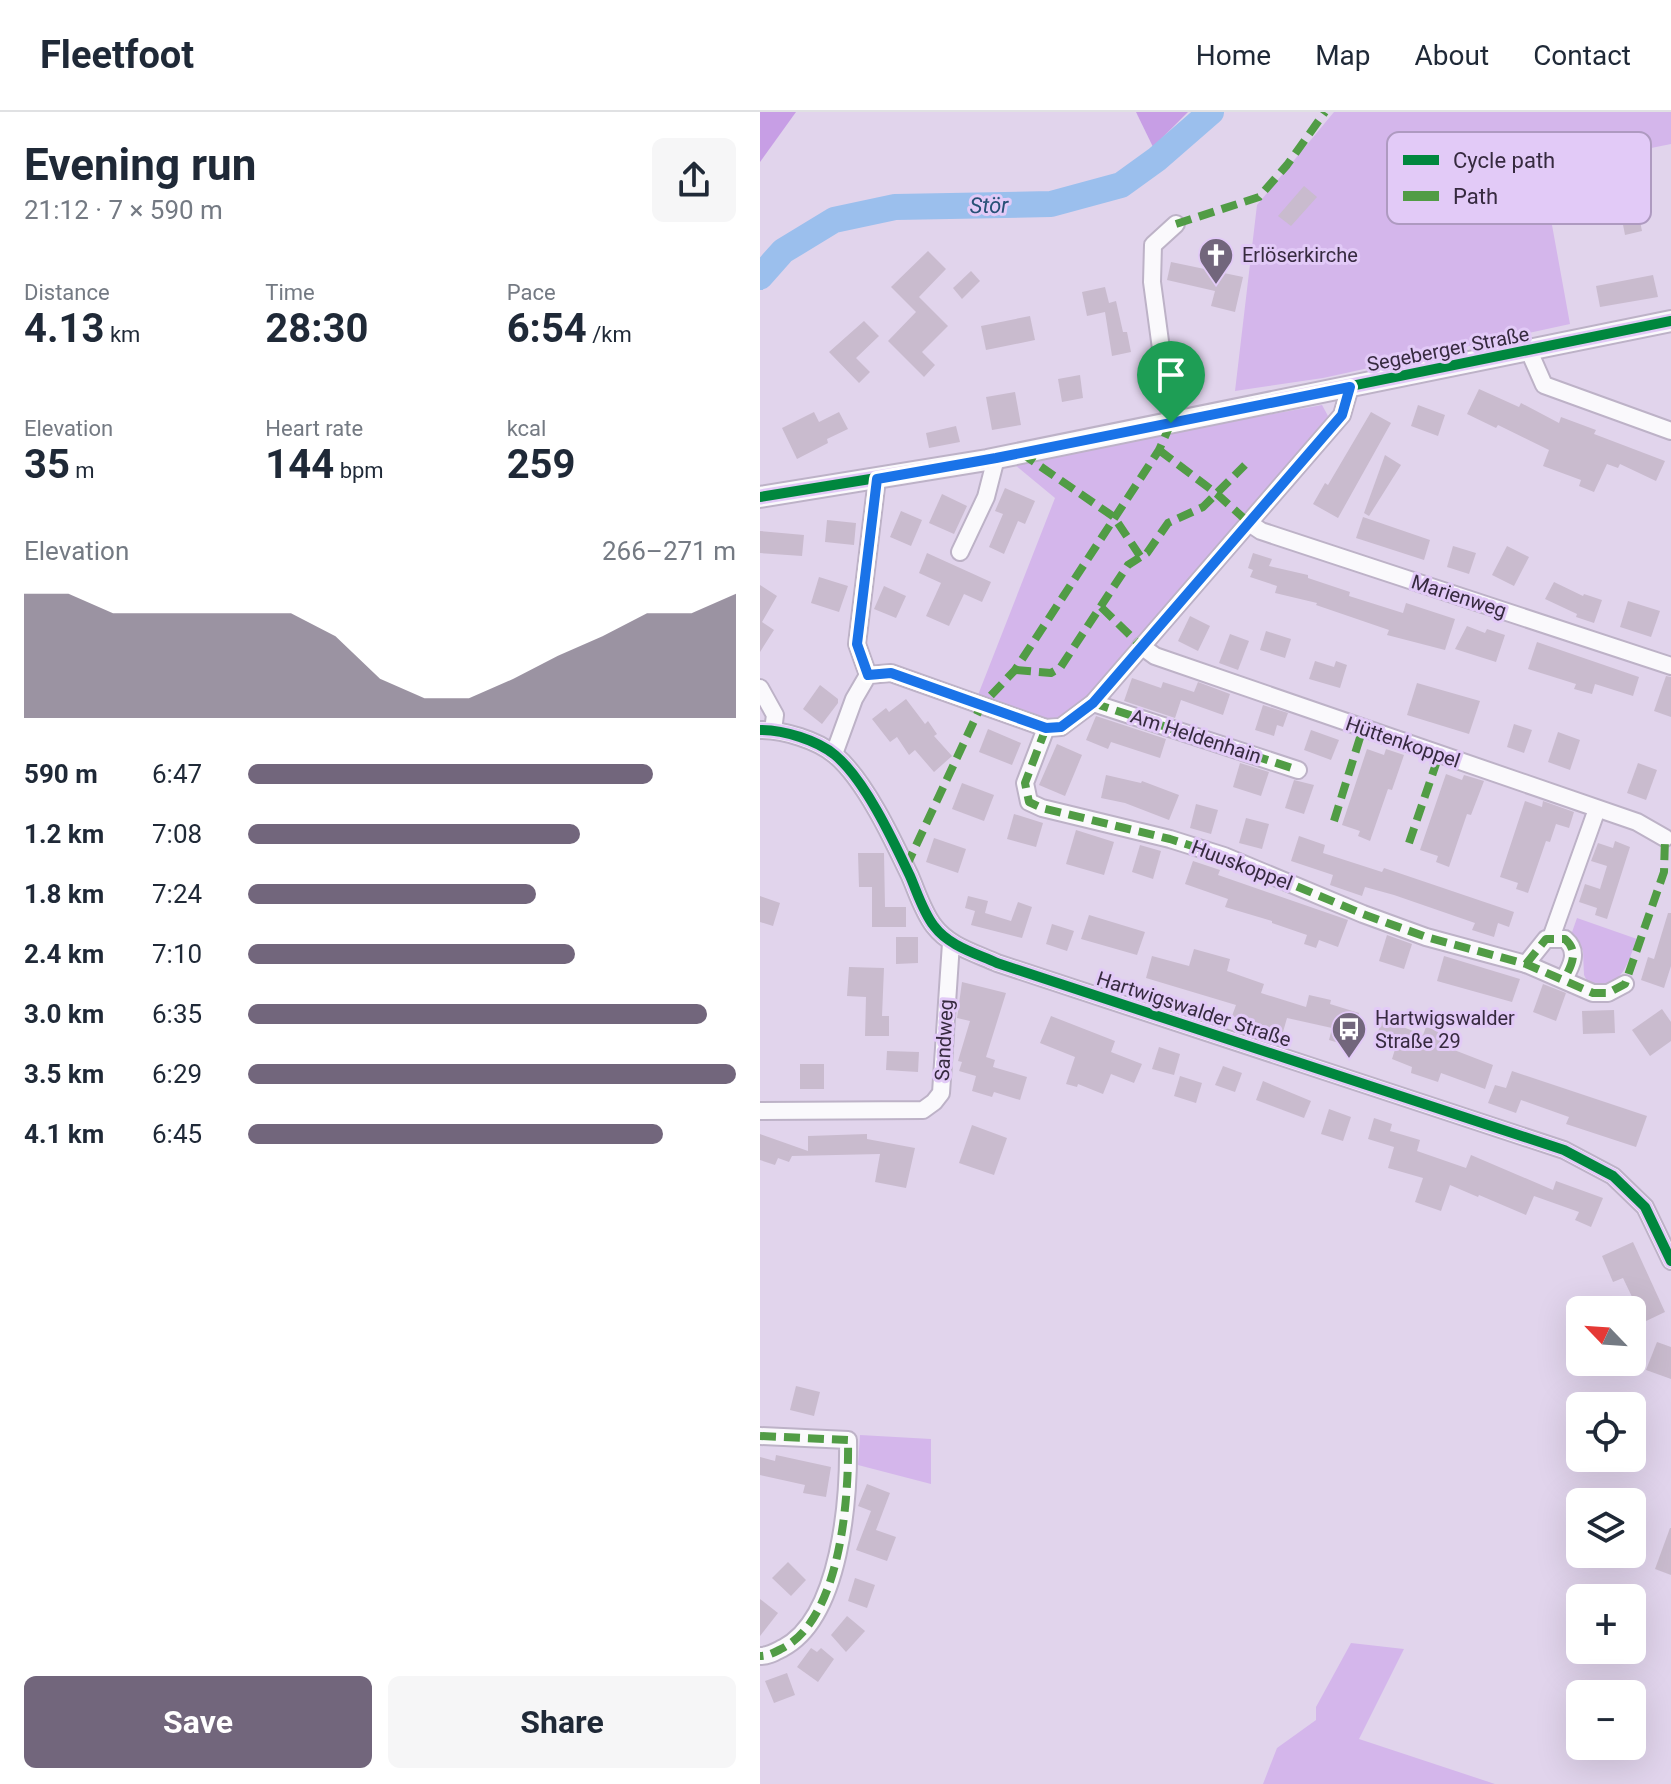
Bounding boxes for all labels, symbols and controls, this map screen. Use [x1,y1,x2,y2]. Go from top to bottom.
text: Fleetfoot [40,33,194,77]
text: Home [1196,39,1271,72]
text: Map [1315,39,1371,72]
text: About [1415,39,1489,72]
text: Contact [1533,39,1631,72]
legend [1387,132,1651,224]
button: share [652,138,736,222]
text: Evening run [24,139,256,191]
text: Cycle path [1453,148,1555,173]
text: Path [1453,184,1498,209]
water label: Stör [969,193,1009,218]
text: 21:12 · 7 × 590 m [24,195,223,225]
church icon: Erlöserkirche [1197,236,1235,286]
place label: Erlöserkirche [1242,243,1358,267]
text: Distance [24,280,110,305]
text: Time [265,280,315,305]
text: Pace [507,280,556,305]
text: 4.13 [24,305,104,352]
text: 28:30 [265,305,368,352]
text: 6:54 [507,305,587,352]
text: km [104,322,140,347]
text: /km [587,322,632,347]
street label: Segeberger Straße [1365,322,1531,376]
pin [1137,341,1205,423]
icon: arrive [1149,353,1193,397]
text: Elevation [24,416,113,441]
text: Heart rate [265,416,363,441]
text: kcal [507,416,546,441]
text: 35 [24,441,70,488]
text: 144 [265,441,334,488]
text: 259 [507,441,576,488]
text: m [70,458,95,483]
text: bpm [334,458,384,483]
text: Elevation [24,536,129,566]
text: 266–271 m [602,536,736,566]
street label: Marienweg [1408,569,1510,623]
street label: Am Heldenhain [1128,704,1264,768]
street label: Hüttenkoppel [1343,711,1463,773]
text: 590 m [24,759,98,789]
text: 6:47 [152,759,202,789]
text: 1.2 km [24,819,104,849]
text: 7:08 [152,819,202,849]
street label: Huuskoppel [1188,835,1296,895]
text: 1.8 km [24,879,104,909]
text: 7:24 [152,879,202,909]
text: 2.4 km [24,939,104,969]
text: 7:10 [152,939,202,969]
street label: Hartwigswalder Straße [1094,966,1294,1052]
street label: Sandweg [930,998,958,1082]
text: 3.0 km [24,999,104,1029]
text: 6:35 [152,999,202,1029]
place label: Hartwigswalder Straße 29 [1375,1006,1515,1053]
bus stop icon: Hartwigswalder Straße 29 [1330,1010,1368,1060]
text: 3.5 km [24,1059,104,1089]
text: 6:29 [152,1059,202,1089]
text: 4.1 km [24,1119,104,1149]
text: 6:45 [152,1119,202,1149]
north arrow [1566,1296,1646,1376]
map controls [1566,1296,1646,1760]
button: locate [1566,1392,1646,1472]
button: layers [1566,1488,1646,1568]
button: + [1566,1584,1646,1664]
button: Save [24,1676,372,1768]
button: Share [388,1676,736,1768]
button: − [1566,1680,1646,1760]

